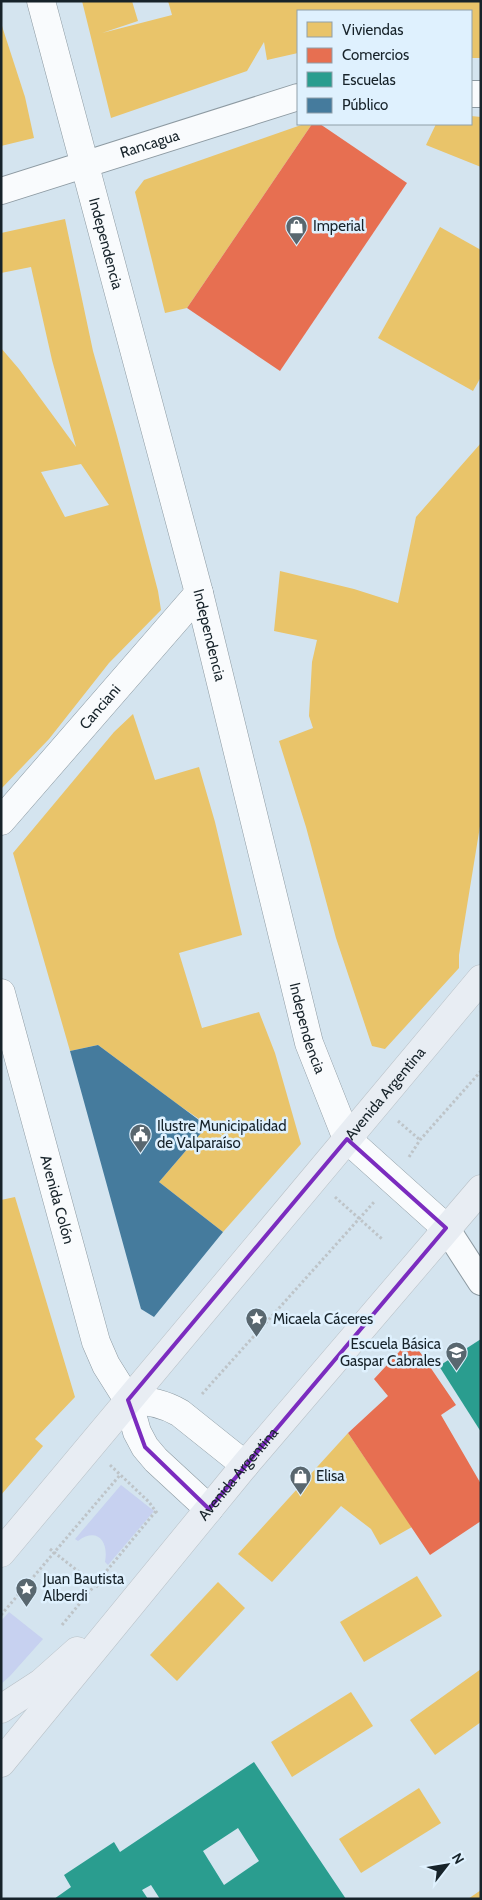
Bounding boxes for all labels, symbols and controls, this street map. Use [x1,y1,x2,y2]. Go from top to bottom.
legend [297,10,472,125]
text: Viviendas [342,21,403,39]
text: Comercios [342,46,409,64]
text: Escuelas [342,71,396,89]
text: Público [342,96,388,114]
street label: Rancagua [118,126,182,162]
street label: Independencia [85,196,127,292]
shop icon: Imperial [285,214,309,245]
place label: Imperial [313,217,365,235]
street label: Independencia [189,587,229,684]
street label: Canciani [76,681,124,733]
street label: Independencia [286,981,329,1077]
street label: Avenida Argentina [341,1043,430,1144]
place label: Ilustre Municipalidad de Valparaíso [157,1117,286,1152]
public building icon: Ilustre Municipalidad de Valparaíso [129,1123,153,1154]
street label: Avenida Colón [37,1153,78,1246]
place icon: Micaela Cáceres [245,1307,269,1338]
place label: Micaela Cáceres [273,1310,373,1328]
place label: Escuela Básica Gaspar Cabrales [340,1335,442,1370]
school or university icon: Escuela Básica Gaspar Cabrales [445,1341,469,1372]
street label: Avenida Argentina [194,1423,283,1524]
shop icon: Elisa [288,1464,312,1495]
place label: Elisa [316,1467,345,1485]
place label: Juan Bautista Alberdi [42,1570,125,1605]
place icon: Juan Bautista Alberdi [15,1576,39,1607]
north arrow [422,1840,472,1890]
text: N [448,1849,468,1867]

